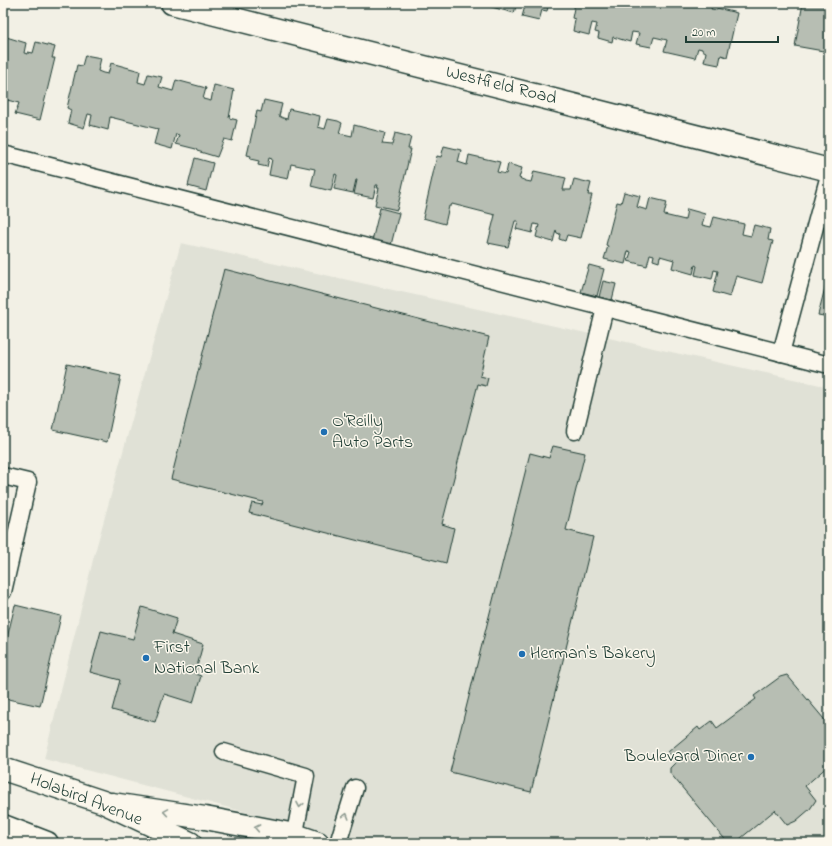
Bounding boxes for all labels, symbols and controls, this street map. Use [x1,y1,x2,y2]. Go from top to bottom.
scale bar [686,18,778,44]
text: 20 m [692,24,715,42]
street label: Westfield Road [443,60,559,112]
place label: O'Reilly Auto Parts [332,409,413,456]
marker: O'Reilly Auto Parts [319,427,329,437]
place label: First National Bank [153,635,259,682]
place label: Herman's Bakery [530,641,656,667]
marker: Herman's Bakery [517,649,527,659]
marker: First National Bank [141,653,151,663]
place label: Boulevard Diner [623,744,743,770]
marker: Boulevard Diner [746,752,756,762]
street label: Holabird Avenue [26,767,147,834]
one-way arrow [297,802,305,809]
one-way arrow [163,808,169,817]
one-way arrow [341,812,350,819]
one-way arrow [254,824,260,832]

